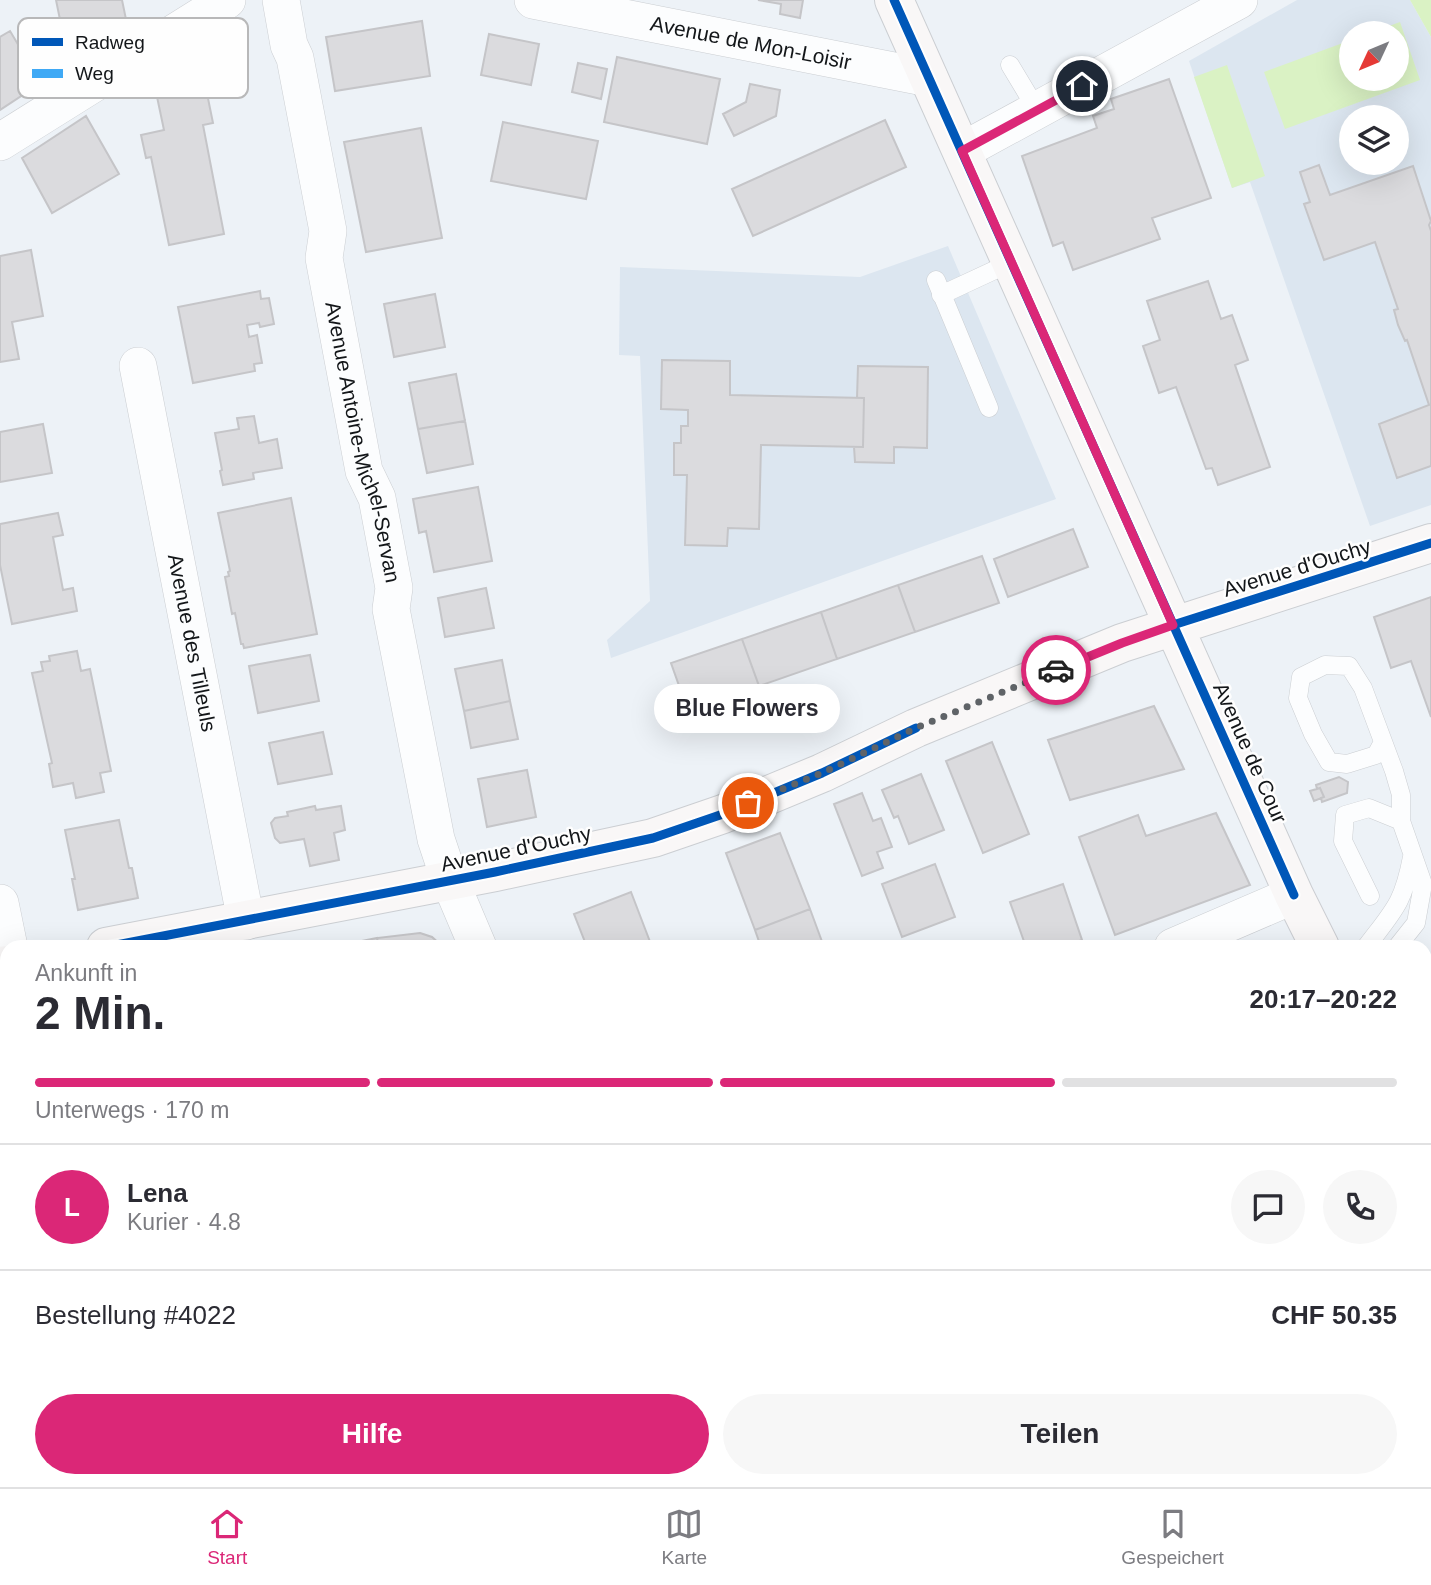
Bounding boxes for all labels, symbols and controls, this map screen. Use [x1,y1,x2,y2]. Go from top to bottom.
street label: Avenue de Mon-Loisir [649,11,853,73]
legend [18,18,248,98]
north arrow [1339,21,1409,91]
map controls [1339,21,1409,175]
text: Radweg [75,32,145,53]
pin [1052,56,1112,116]
text: Weg [75,63,114,84]
icon: home [1063,67,1101,105]
button: layers [1339,105,1409,175]
street label: Avenue Antoine-Michel-Servan [321,300,405,584]
street label: Avenue d'Ouchy [1220,534,1374,601]
street label: Avenue des Tilleuls [164,552,221,734]
courier [1021,635,1091,705]
icon: car [1037,651,1075,689]
street label: Avenue de Cour [1209,679,1292,827]
callout: Blue Flowers [655,684,841,733]
text: Blue Flowers [675,695,819,721]
pin [718,773,778,833]
icon: bag [729,784,767,822]
street label: Avenue d'Ouchy [439,821,594,876]
text: Ankunft in [35,960,137,986]
text: 20:17–20:22 [1250,984,1397,1014]
text: 2 Min. [35,987,165,1039]
text: Unterwegs · 170 m [35,1097,229,1123]
button: chat [1231,1170,1305,1244]
button: phone [1323,1170,1397,1244]
text: Lena [127,1178,188,1208]
text: L [64,1192,80,1222]
text: Kurier · 4.8 [127,1209,241,1235]
text: Bestellung #4022 [35,1300,236,1330]
text: CHF 50.35 [1271,1300,1397,1330]
button: Hilfe [35,1394,709,1474]
button: Teilen [723,1394,1397,1474]
tab: Start [207,1505,247,1569]
tab: Karte [662,1505,707,1569]
tab: Gespeichert [1121,1505,1224,1569]

